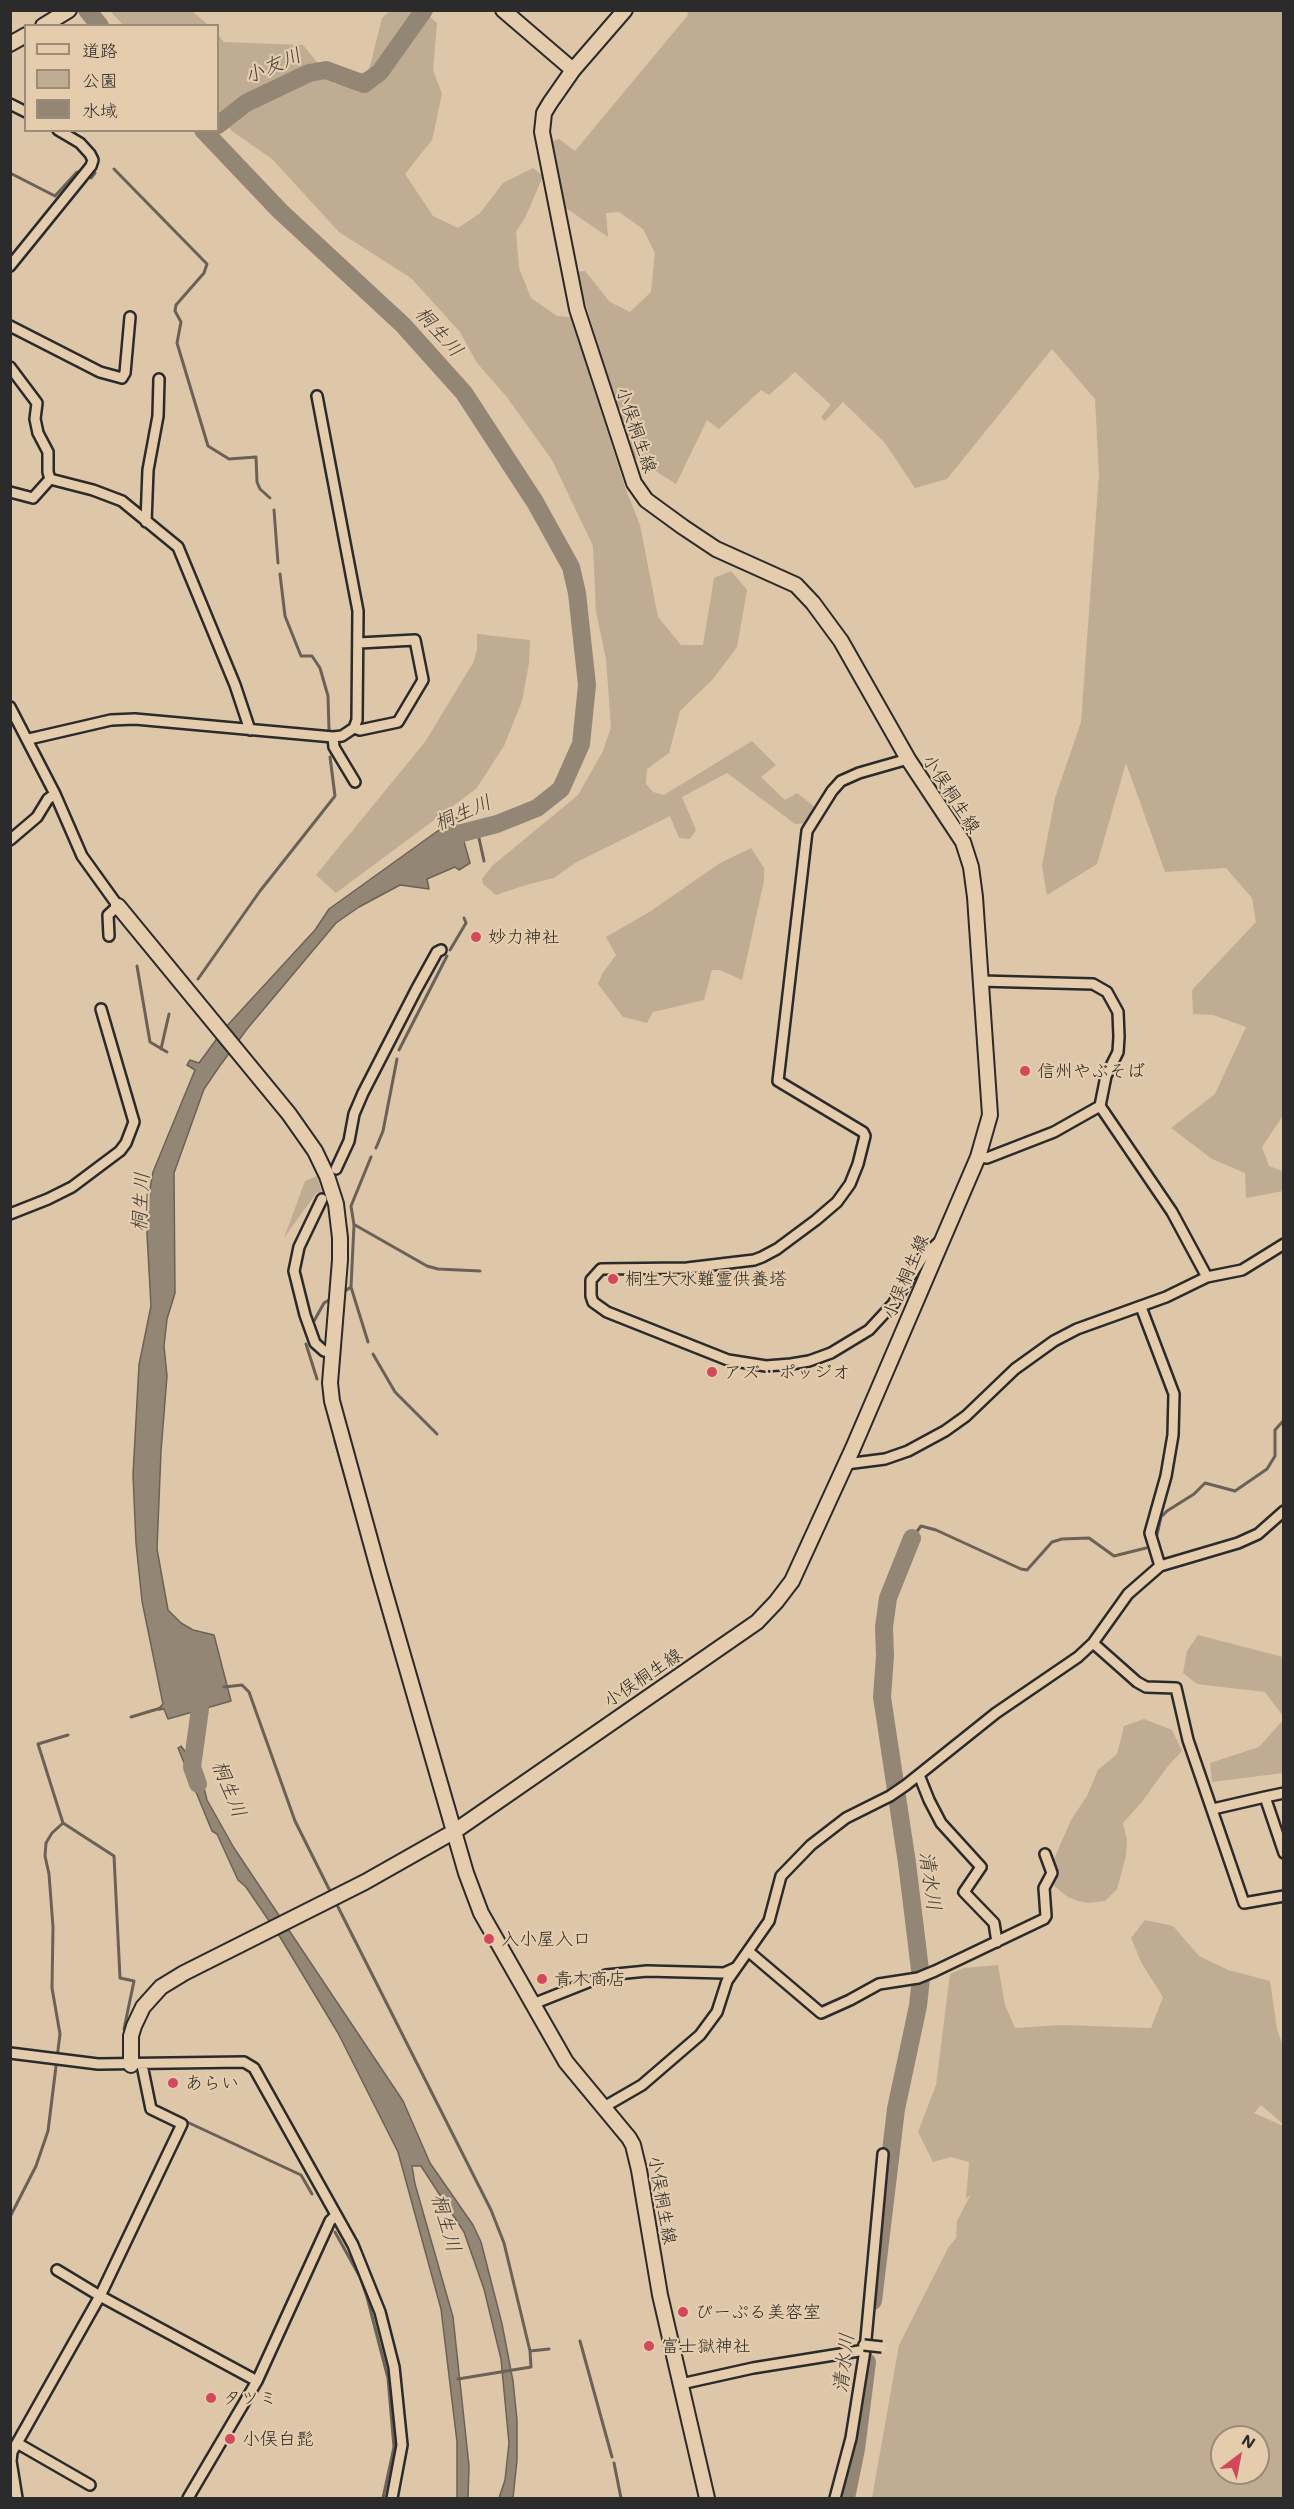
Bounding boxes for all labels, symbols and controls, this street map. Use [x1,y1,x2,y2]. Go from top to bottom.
legend [24,24,219,132]
text: 道路 [82,38,118,62]
water label: 小友川 [241,43,305,89]
text: 公園 [82,68,118,92]
text: 水域 [82,98,118,122]
water label: 桐生川 [410,302,468,362]
street label: 小俣桐生線 [611,384,661,476]
street label: 小俣桐生線 [917,750,985,838]
water label: 桐生川 [431,790,495,836]
place label: 妙力神社 [488,926,560,948]
marker: 妙力神社 [469,930,483,944]
place label: 信州やぶそば [1037,1060,1145,1082]
marker: 信州やぶそば [1018,1064,1032,1078]
water label: 桐生川 [127,1171,155,1233]
street label: 小俣桐生線 [878,1231,934,1323]
place label: 桐生大水難霊供養塔 [625,1268,787,1290]
marker: 桐生大水難霊供養塔 [606,1272,620,1286]
place label: アズ・ポッジオ [724,1361,850,1383]
marker: アズ・ポッジオ [705,1365,719,1379]
street label: 小俣桐生線 [600,1644,686,1712]
water label: 桐生川 [207,1757,251,1821]
water label: 清水川 [914,1850,946,1912]
place label: 入小屋入口 [501,1928,591,1950]
marker: 入小屋入口 [482,1932,496,1946]
place label: 青木商店 [554,1968,626,1990]
marker: 青木商店 [535,1972,549,1986]
place label: あらい [185,2072,239,2094]
marker: あらい [166,2076,180,2090]
street label: 小俣桐生線 [644,2154,680,2246]
water label: 桐生川 [426,2191,466,2255]
place label: ぴーぷる美容室 [695,2301,821,2323]
marker: ぴーぷる美容室 [676,2305,690,2319]
water label: 清水川 [828,2332,860,2394]
place label: 富士獄神社 [661,2335,751,2357]
marker: 富士獄神社 [642,2339,656,2353]
place label: タツミ [223,2387,277,2409]
marker: タツミ [204,2391,218,2405]
north arrow [1210,2425,1270,2485]
place label: 小俣白髭 [242,2428,314,2450]
text: N [1238,2429,1259,2453]
marker: 小俣白髭 [223,2432,237,2446]

